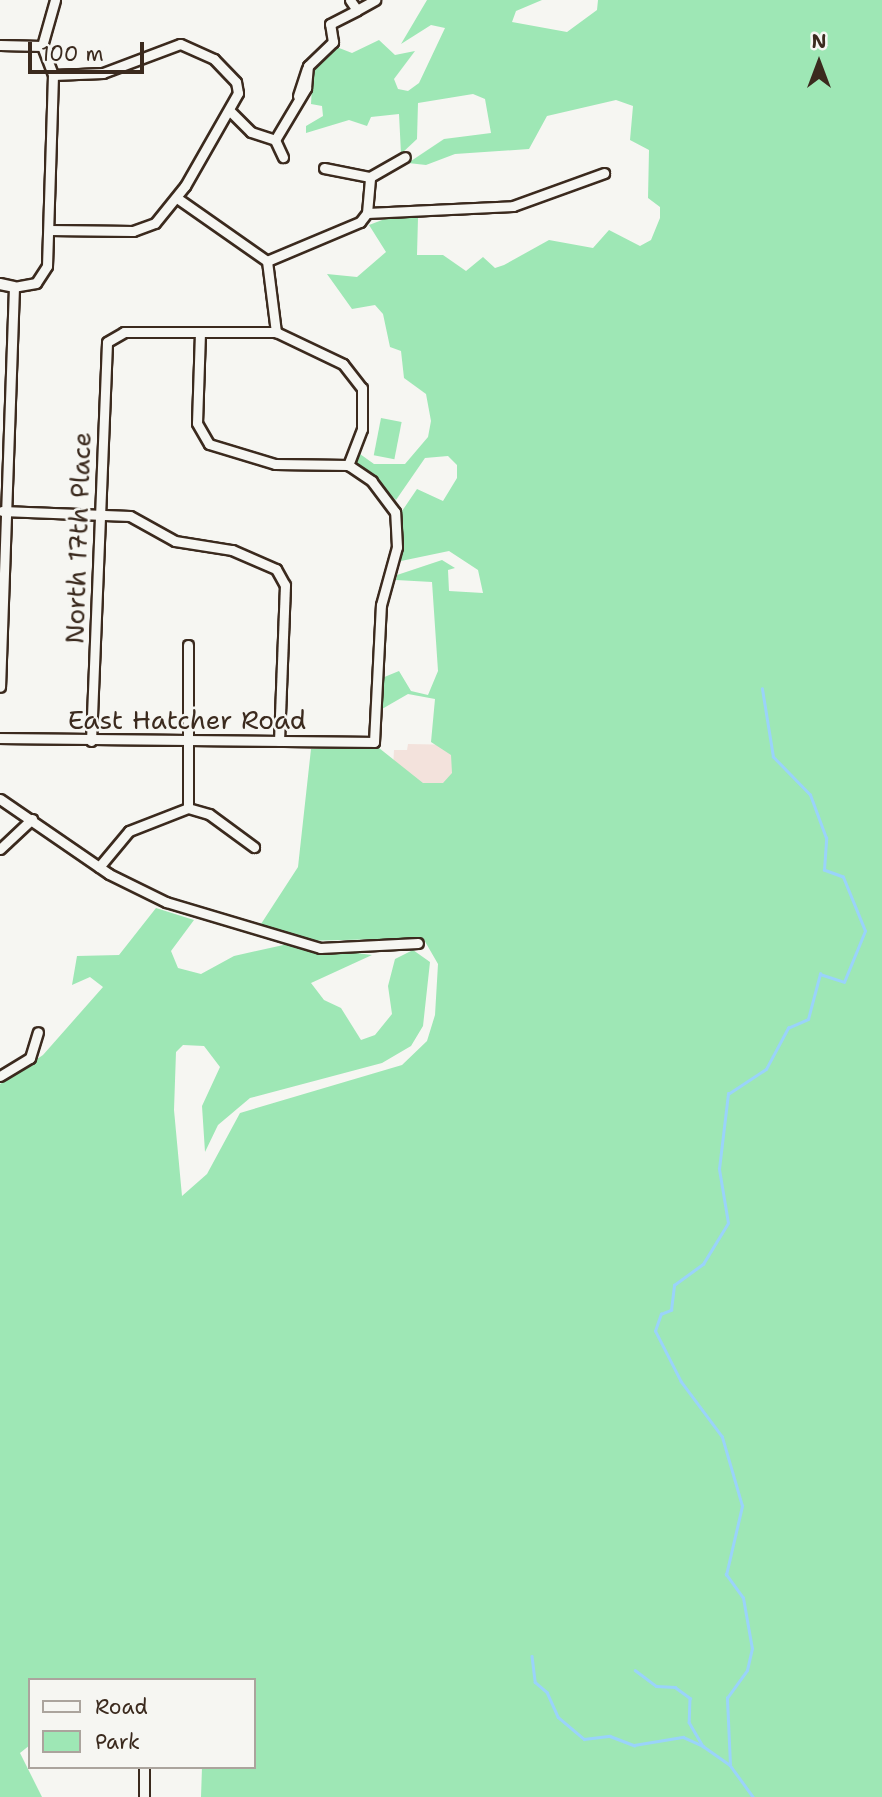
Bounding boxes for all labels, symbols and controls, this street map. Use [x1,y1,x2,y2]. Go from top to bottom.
scale bar [32,28,147,72]
north arrow [784,28,854,98]
text: N [811,29,827,54]
text: 100 m [41,40,104,68]
street label: North 17th Place [59,431,97,645]
street label: East Hatcher Road [68,704,306,736]
legend [28,1678,256,1769]
text: Road [95,1693,148,1721]
text: Park [95,1728,140,1756]

